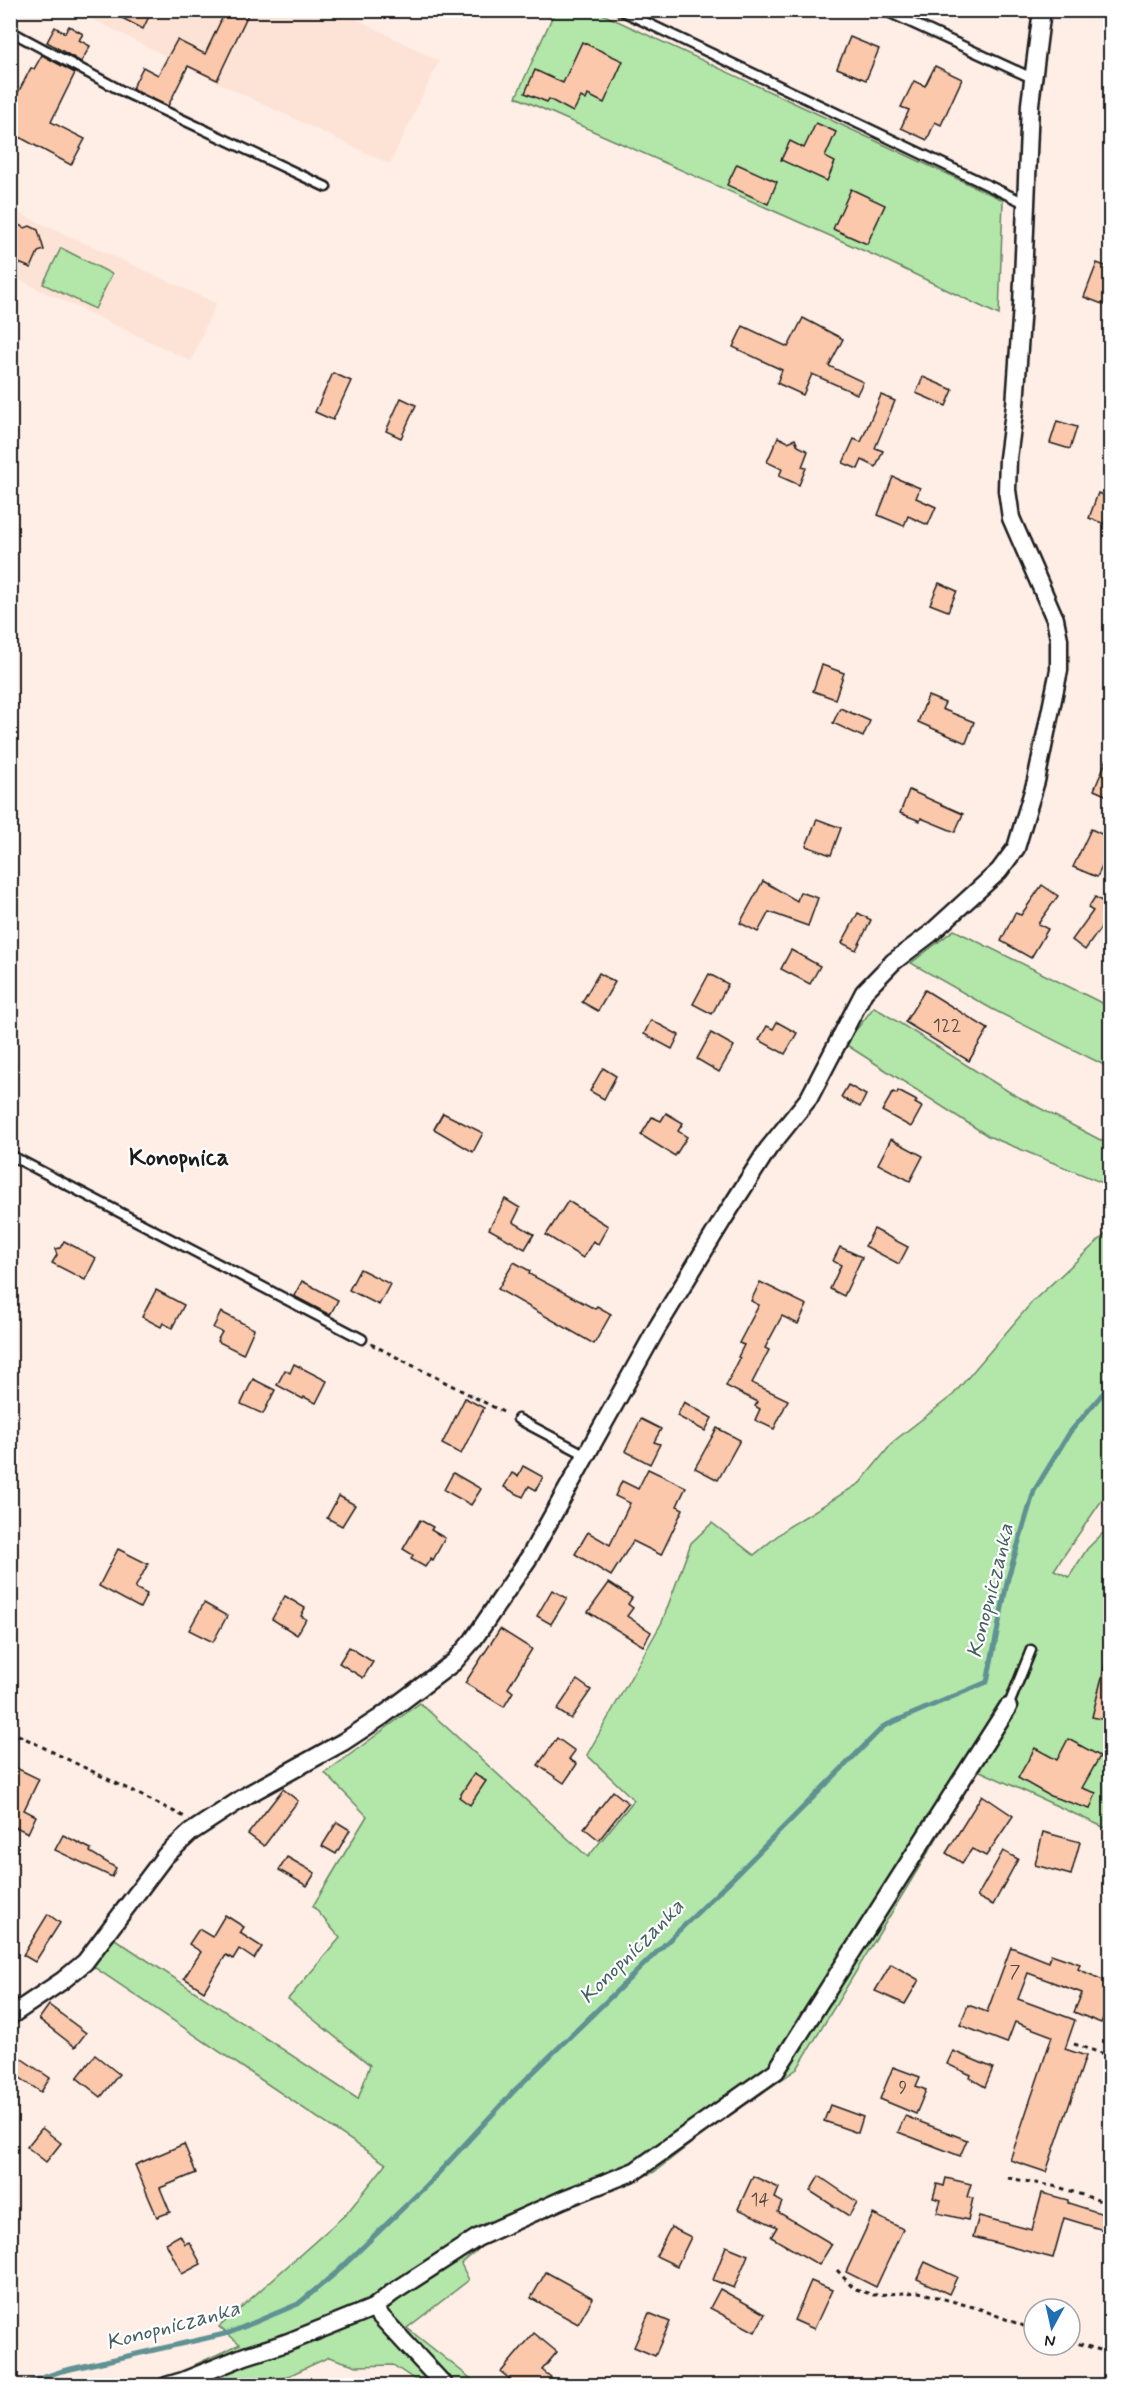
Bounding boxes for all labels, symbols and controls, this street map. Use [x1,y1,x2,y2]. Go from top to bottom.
house number: 122 [933,1014,961,1038]
district label: Konopnica [129,1143,229,1174]
water label: Konopniczanka [961,1521,1021,1661]
water label: Konopniczanka [574,1893,691,2010]
house number: 7 [1010,1960,1021,1984]
house number: 9 [899,2076,908,2100]
house number: 14 [751,2188,770,2212]
water label: Konopniczanka [103,2295,243,2357]
north arrow [1022,2297,1082,2357]
text: N [1043,2329,1057,2352]

